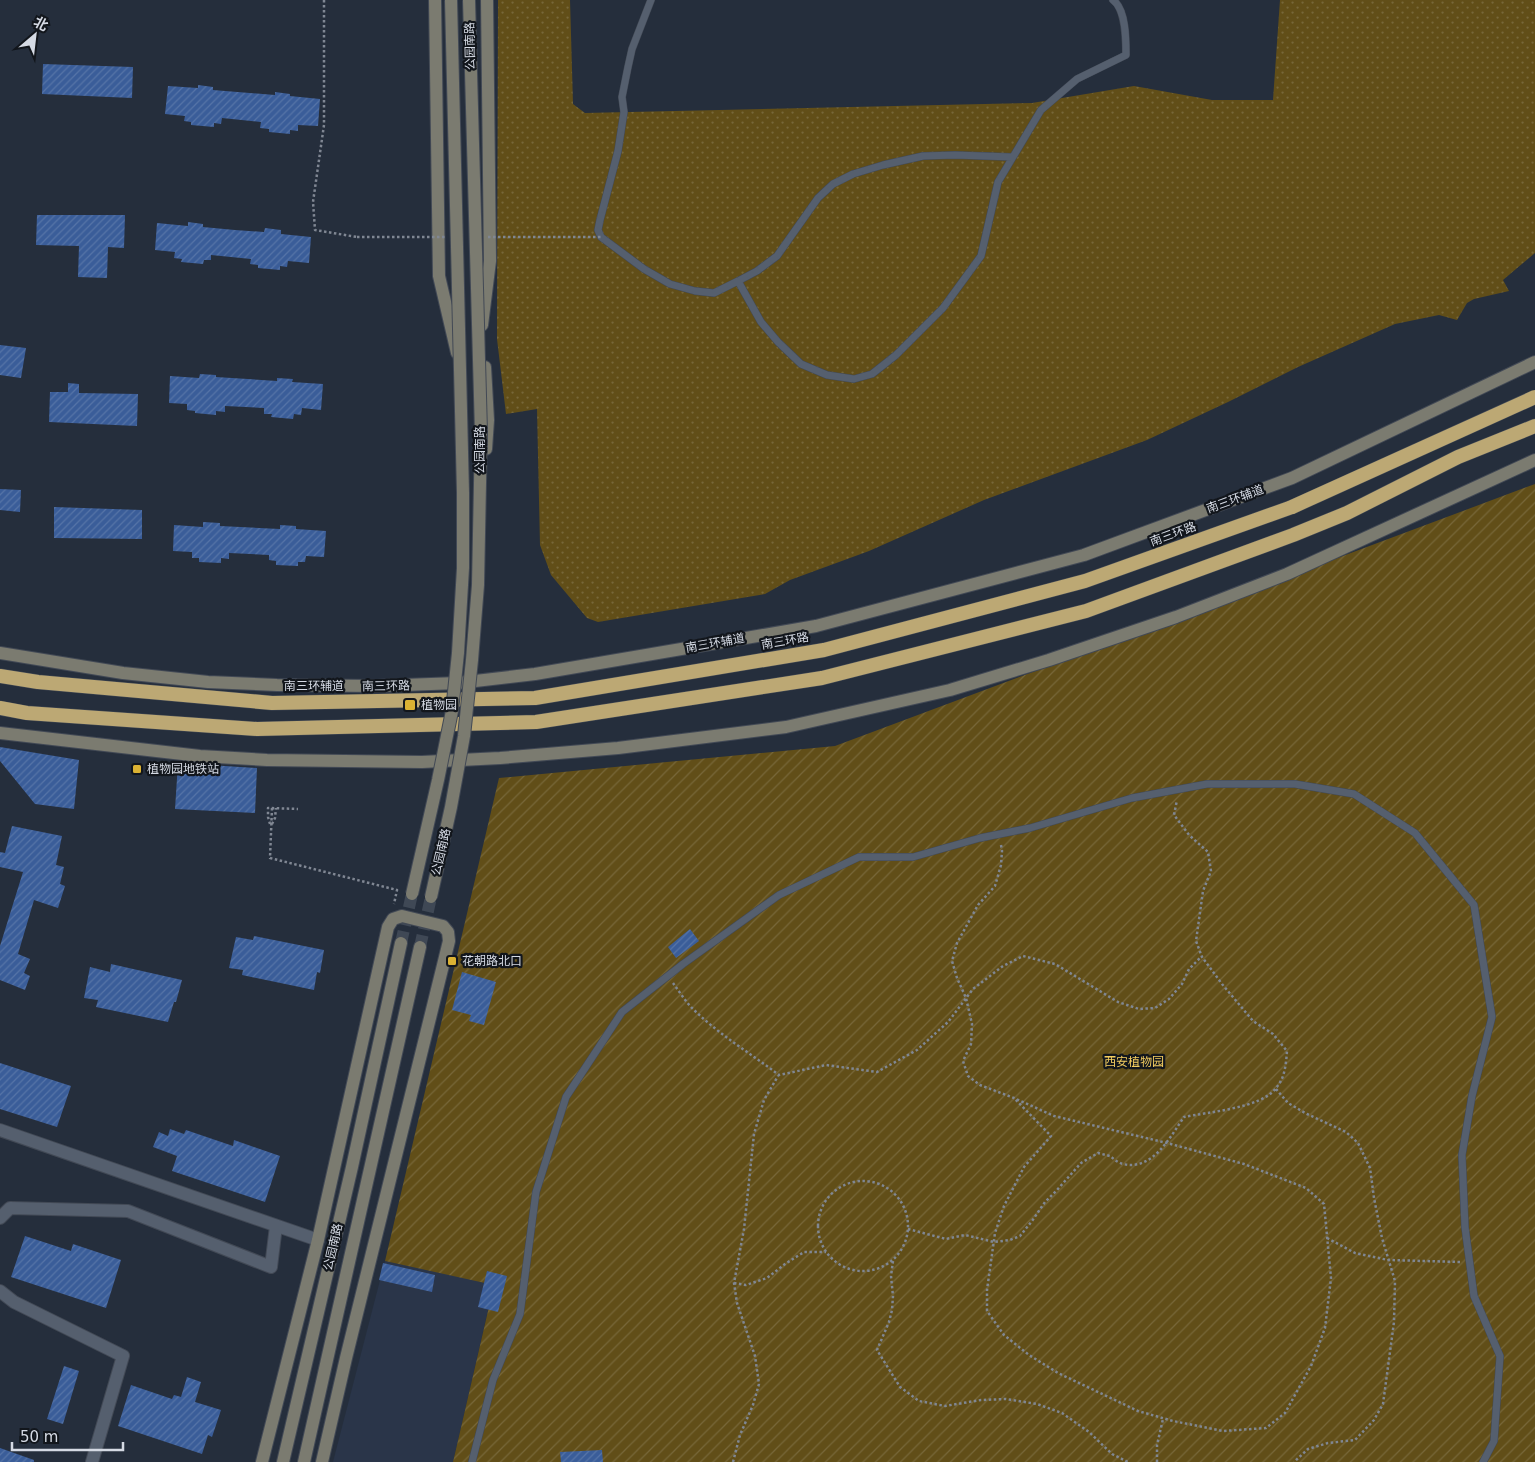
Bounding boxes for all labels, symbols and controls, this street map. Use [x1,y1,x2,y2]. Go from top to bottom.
north arrow [10,10,60,60]
text: 北 [31,13,51,34]
street label: 公园南路 [463,22,477,70]
street label: 公园南路 [473,426,487,474]
street label: 南三环辅道 [1204,482,1266,516]
street label: 南三环路 [1148,519,1198,549]
street label: 南三环路 [760,630,810,652]
street label: 南三环辅道 [684,631,746,655]
street label: 南三环辅道 [284,679,344,693]
street label: 南三环路 [362,679,410,693]
marker: 植物园 [403,698,417,712]
place label: 植物园 [421,698,457,712]
place label: 植物园地铁站 [147,762,219,776]
marker: 植物园地铁站 [131,763,143,775]
street label: 公园南路 [429,827,453,877]
place label: 花朝路北口 [462,954,522,968]
marker: 花朝路北口 [446,955,458,967]
park label: 西安植物园 [1104,1055,1164,1069]
street label: 公园南路 [321,1222,345,1272]
scale bar [12,1420,124,1452]
text: 50 m [20,1428,58,1446]

